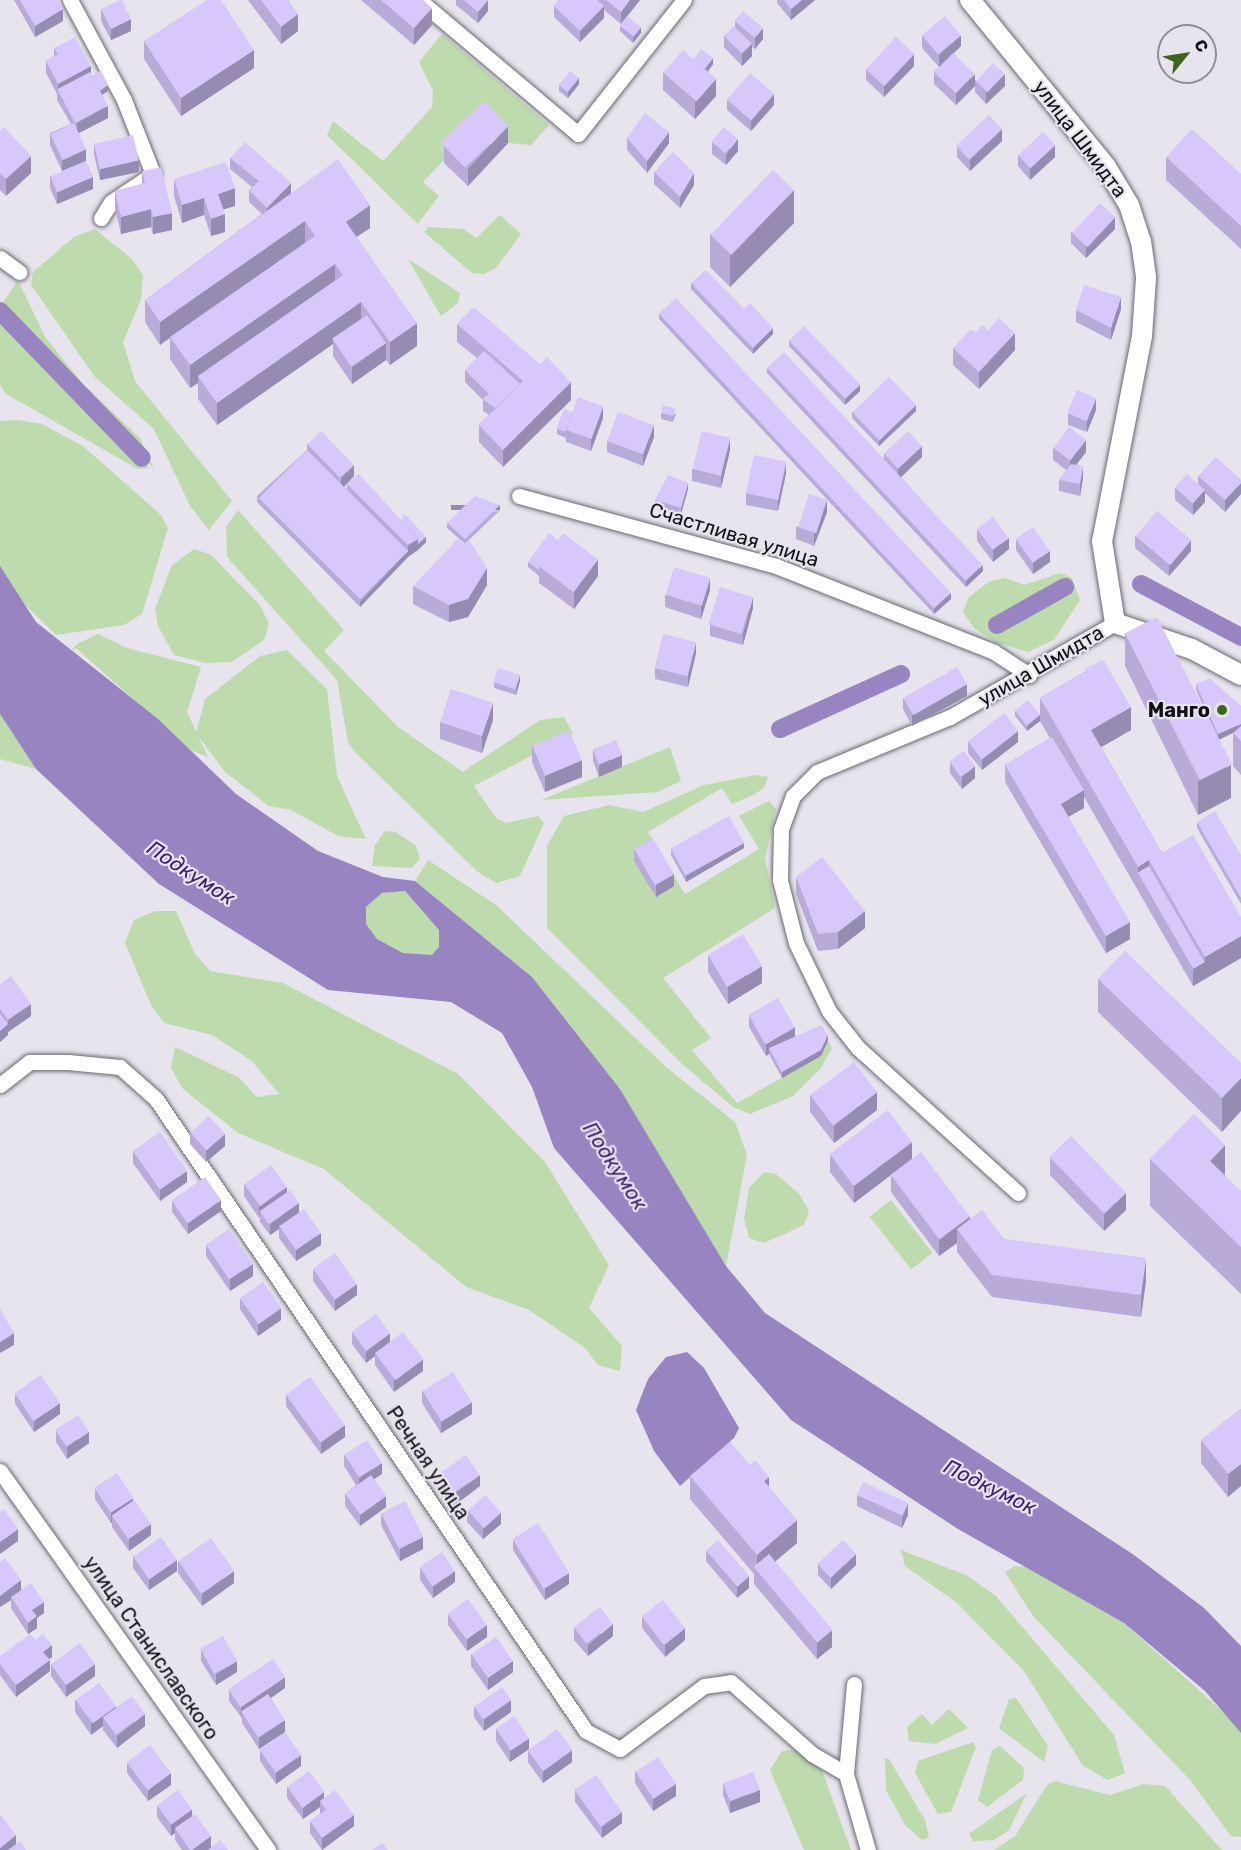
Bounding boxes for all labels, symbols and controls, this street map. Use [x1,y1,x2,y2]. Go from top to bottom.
north arrow [1157,24,1217,84]
text: С [1190,36,1212,55]
street label: улица Шмидта [1028,76,1132,202]
street label: Счастливая улица [646,498,822,572]
street label: улица Шмидта [974,620,1108,712]
place label: Манго [1148,698,1210,722]
marker: Манго [1215,703,1229,717]
water label: Подкумок [142,835,240,911]
water label: Подкумок [577,1117,653,1215]
street label: Речная улица [381,1402,475,1524]
water label: Подкумок [940,1454,1040,1520]
street label: улица Станиславского [78,1551,224,1745]

